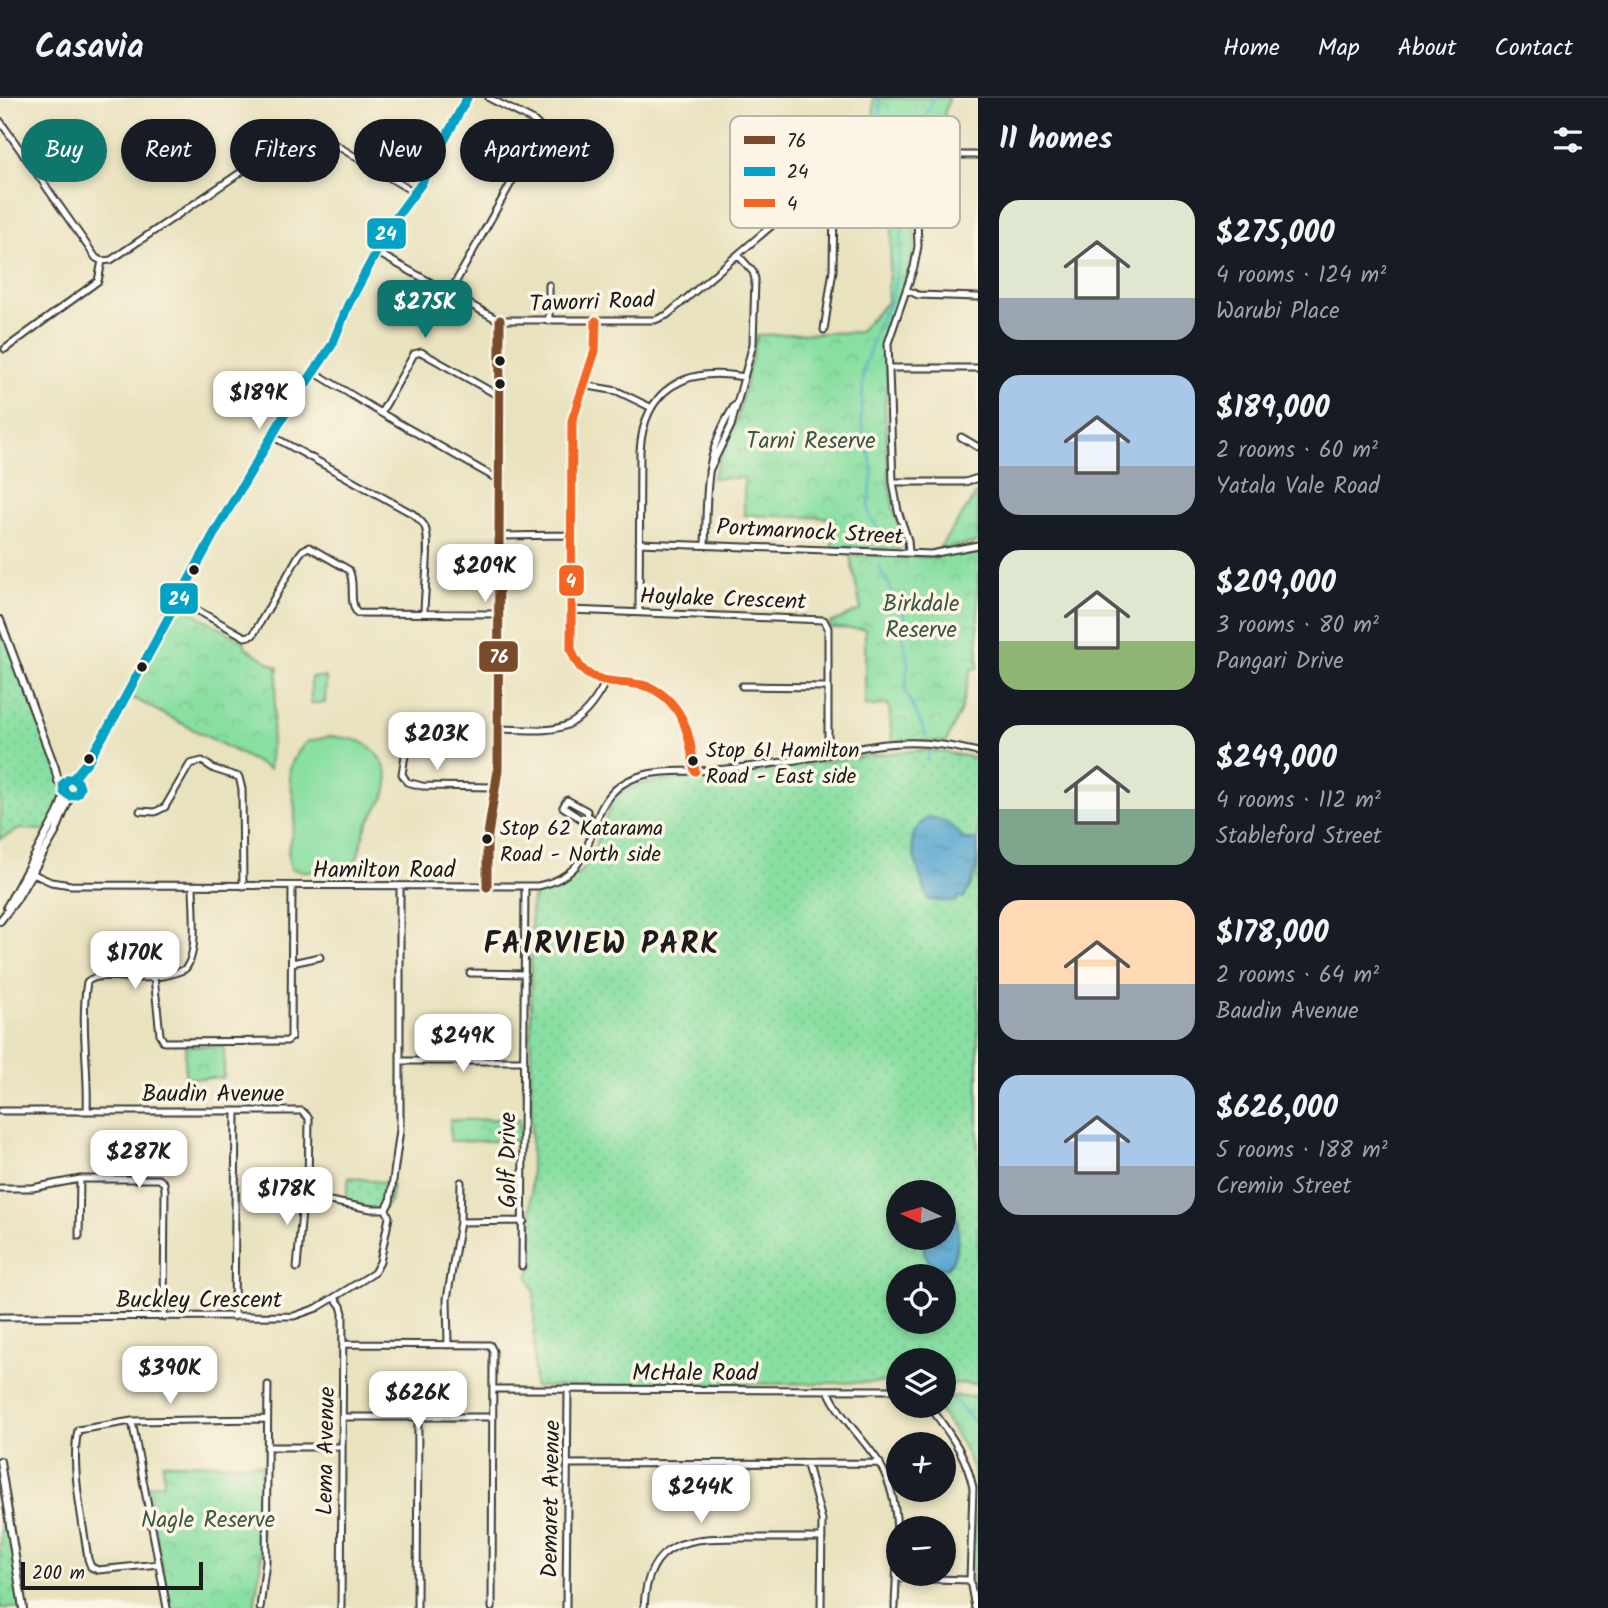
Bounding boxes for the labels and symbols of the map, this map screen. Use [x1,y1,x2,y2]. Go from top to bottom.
legend [730,116,960,228]
text: 76 [787,127,806,157]
text: 24 [787,158,809,188]
text: 4 [787,190,797,220]
line badge: 24 [366,217,407,250]
text: 24 [375,220,397,250]
pin: $275K [376,280,474,340]
street label: Taworri Road [529,283,656,323]
unlabelled marker [493,354,507,368]
pin: $189K [210,372,308,431]
unlabelled marker [493,377,507,391]
park label: Tarni Reserve [746,424,876,460]
street label: Portmarnock Street [715,510,905,556]
pin: $209K [436,545,534,604]
unlabelled marker [187,563,201,577]
line badge: 4 [558,564,585,597]
text: 4 [566,567,577,597]
street label: Hoylake Crescent [639,579,808,621]
line badge: 24 [159,582,199,615]
text: 24 [168,585,190,615]
park label: Birkdale Reserve [883,587,959,649]
line badge: 76 [478,640,519,673]
text: 76 [489,643,509,673]
unlabelled marker [135,660,149,674]
pin: $203K [388,712,486,772]
place label: Stop 61 Hamilton Road - East side [706,735,860,794]
unlabelled marker [82,752,96,766]
marker: Stop 61 Hamilton Road - East side [686,754,700,768]
place label: Stop 62 Katarama Road - North side [500,813,663,872]
marker: Stop 62 Katarama Road - North side [480,832,494,846]
street label: Hamilton Road [313,853,456,889]
district label: FAIRVIEW PARK [484,921,720,969]
pin: $170K [86,932,184,991]
pin: $249K [414,1014,512,1074]
street label: Baudin Avenue [142,1077,284,1113]
street label: Golf Drive [491,1112,527,1208]
pin: $287K [90,1130,188,1190]
pin: $178K [238,1168,336,1227]
north arrow [886,1180,956,1250]
street label: Buckley Crescent [116,1283,283,1319]
pin: $390K [121,1346,219,1406]
street label: McHale Road [632,1356,758,1392]
pin: $626K [369,1372,467,1431]
street label: Lema Avenue [308,1386,346,1516]
street label: Demaret Avenue [533,1420,571,1578]
pin: $244K [652,1466,750,1525]
park label: Nagle Reserve [141,1503,275,1539]
scale bar [21,1559,203,1591]

